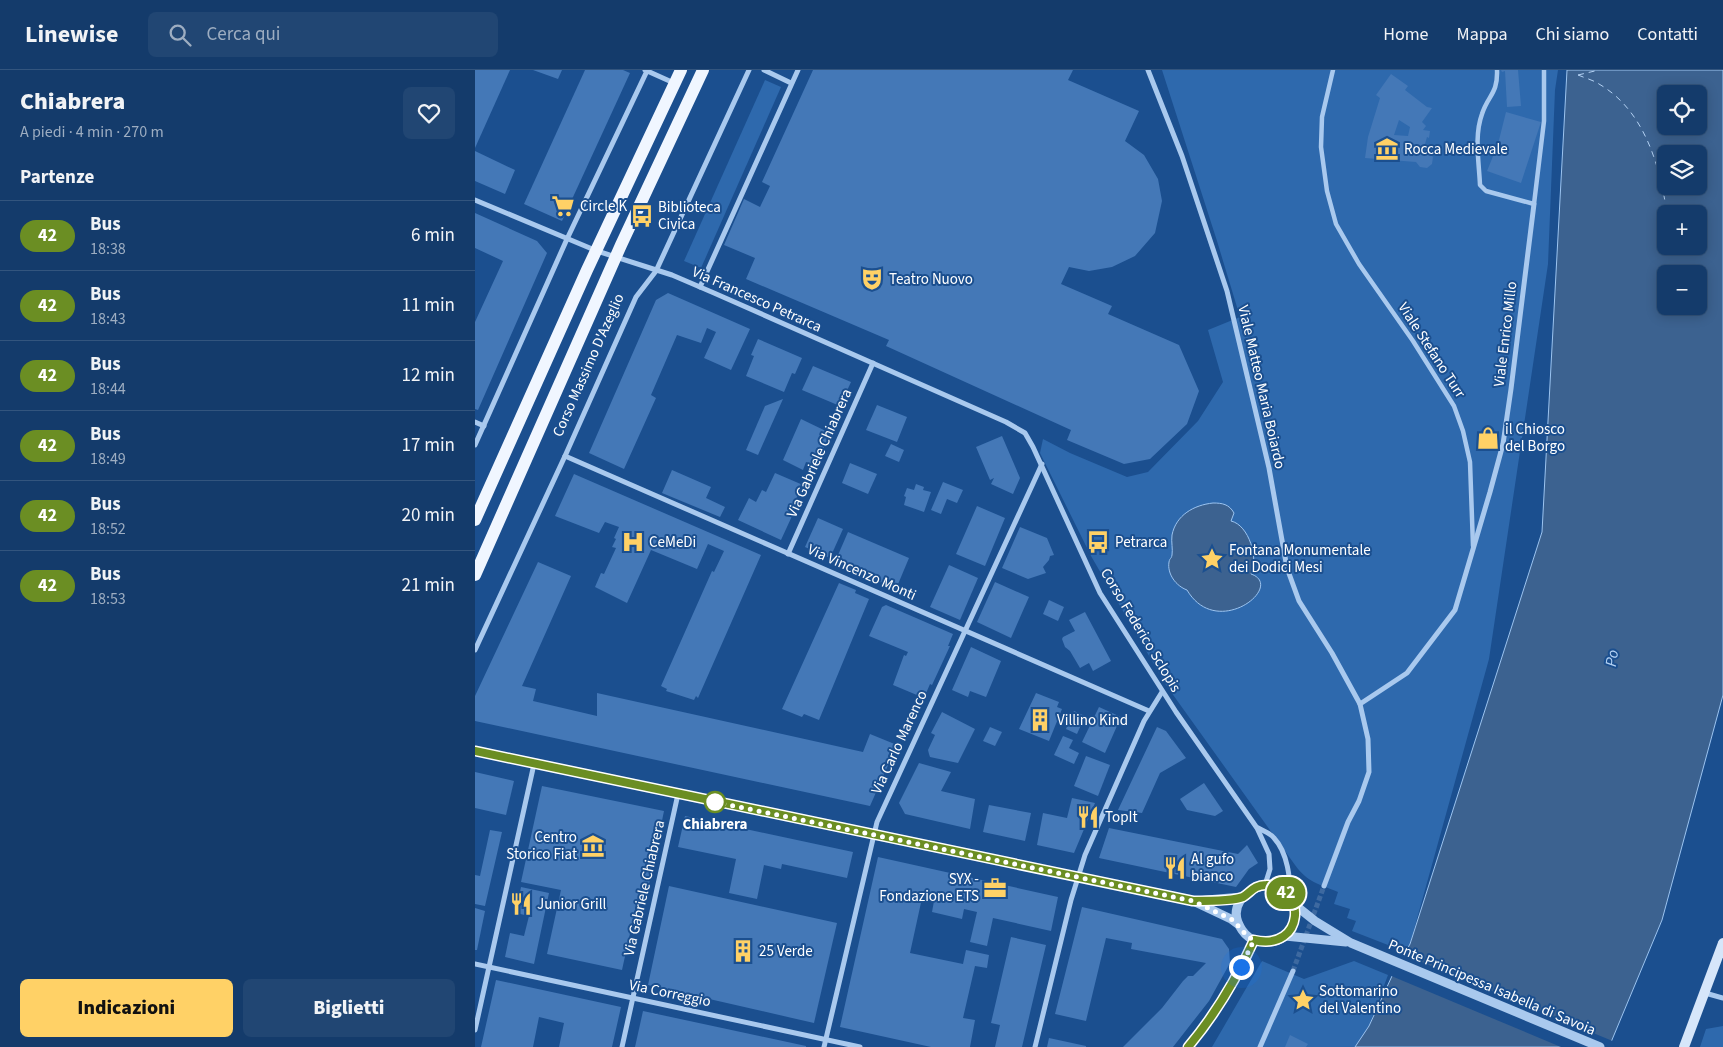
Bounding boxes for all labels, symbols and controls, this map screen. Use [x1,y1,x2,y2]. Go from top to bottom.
search box [148,12,498,57]
text: Linewise [25,17,118,52]
icon: search [166,21,194,49]
text: Cerca qui [206,21,280,48]
text: Home [1383,22,1429,47]
text: Mappa [1457,22,1508,47]
text: Chi siamo [1536,22,1609,47]
text: Contatti [1637,22,1698,47]
text: Chiabrera [20,84,125,119]
map controls [1657,85,1707,315]
button: locate [1657,85,1707,135]
button: heart [403,87,455,139]
text: A piedi · 4 min · 270 m [20,121,164,143]
museum icon: Rocca Medievale [1374,136,1400,162]
place label: Rocca Medievale [1404,139,1508,160]
button: layers [1657,145,1707,195]
text: Partenze [20,164,94,191]
supermarket icon: Circle K [550,193,576,219]
place label: Circle K [580,196,627,217]
place label: Biblioteca Civica [658,197,721,235]
bus stop icon: Biblioteca Civica [629,203,655,229]
button: + [1657,205,1707,255]
text: Bus [90,211,121,238]
text: 6 min [411,222,455,249]
text: 42 [38,223,57,248]
text: 18:38 [90,238,126,260]
street label: Via Francesco Petrarca [689,261,825,337]
button: − [1657,265,1707,315]
theatre icon: Teatro Nuovo [859,266,885,292]
place label: Teatro Nuovo [889,269,973,290]
street label: Viale Enrico Millo [1489,280,1522,388]
text: Bus [90,281,121,308]
street label: Corso Massimo D'Azeglio [547,290,629,440]
text: 11 min [401,292,455,319]
text: 42 [38,293,57,318]
street label: Viale Stefano Turr [1393,298,1471,403]
street label: Viale Matteo Maria Boiardo [1232,303,1291,471]
text: 18:43 [90,308,126,330]
text: Bus [90,351,121,378]
text: 12 min [401,362,455,389]
text: 42 [38,363,57,388]
text: 18:44 [90,378,126,400]
street label: Via Gabriele Chiabrera [782,385,857,521]
place label: il Chiosco del Borgo [1505,419,1565,457]
text: Bus [90,421,121,448]
shop icon: il Chiosco del Borgo [1475,425,1501,451]
text: 17 min [401,432,455,459]
text: 42 [38,433,57,458]
text: 18:49 [90,448,126,470]
text: Bus [90,491,121,518]
text: 20 min [401,502,455,529]
text: 42 [38,503,57,528]
text: 18:52 [90,518,126,540]
hospital icon: CeMeDi [620,529,646,555]
bus stop icon: Petrarca [1085,529,1111,555]
place label: CeMeDi [649,532,696,553]
place label: Petrarca [1115,532,1167,553]
street label: Via Vincenzo Monti [804,539,920,606]
place label: Fontana Monumentale dei Dodici Mesi [1229,540,1371,578]
place icon: Fontana Monumentale dei Dodici Mesi [1199,546,1225,572]
text: Bus [90,561,121,588]
street label: Corso Federico Sclopis [1095,564,1186,696]
text: 21 min [401,572,455,599]
text: 42 [38,573,57,598]
text: 18:53 [90,588,126,610]
water label: Po [1600,648,1624,668]
street label: Via Carlo Marenco [866,687,933,797]
building icon: Villino Kind [1027,707,1053,733]
place label: Villino Kind [1057,710,1128,731]
marker: Chiabrera [704,791,726,813]
restaurant icon: TopIt [1075,804,1101,830]
place label: TopIt [1105,807,1138,828]
place label: Chiabrera [683,814,748,835]
street label: Via Gabriele Chiabrera [619,818,670,958]
place label: Centro Storico Fiat [506,827,577,865]
museum icon: Centro Storico Fiat [580,833,606,859]
place label: Al gufo bianco [1191,849,1234,887]
restaurant icon: Al gufo bianco [1162,855,1188,881]
place label: SYX - Fondazione ETS [879,869,979,907]
office icon: SYX - Fondazione ETS [982,875,1008,901]
line badge: 42 [1263,877,1309,909]
text: 42 [1276,880,1296,905]
restaurant icon: Junior Grill [508,891,534,917]
place label: Junior Grill [537,894,607,915]
street label: Ponte Principessa Isabella di Savoia [1385,934,1599,1041]
building icon: 25 Verde [730,938,756,964]
place label: 25 Verde [759,941,813,962]
your location [1229,955,1254,980]
street label: Via Correggio [627,975,713,1012]
button: Indicazioni [20,979,233,1037]
button: Biglietti [243,979,455,1037]
place label: Sottomarino del Valentino [1319,981,1401,1019]
place icon: Sottomarino del Valentino [1290,987,1316,1013]

